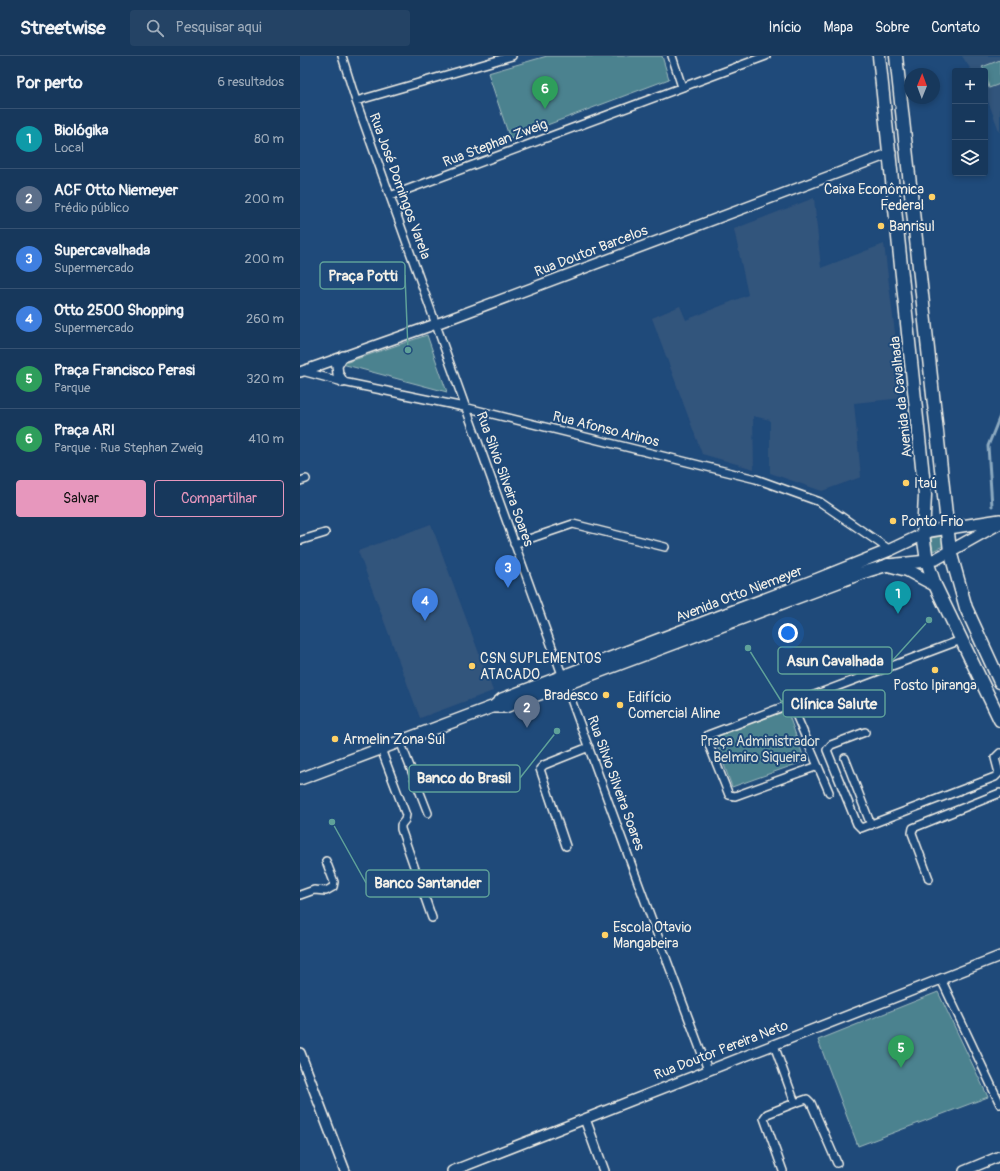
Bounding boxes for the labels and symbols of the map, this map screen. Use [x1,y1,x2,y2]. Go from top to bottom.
north arrow [904,68,940,104]
pin: 6 [532,76,558,109]
street label: Rua José Domingos Varela [366,111,434,261]
street label: Rua Stephan Zweig [440,115,550,171]
place label: Caixa Econômica Federal [824,181,924,214]
marker: Caixa Econômica Federal [927,192,937,202]
place label: Banrisul [889,218,935,235]
street label: Rua Doutor Barcelos [532,221,651,280]
marker: Banrisul [876,221,886,231]
callout: Praça Potti [320,262,405,289]
text: Praça Potti [328,267,398,286]
street label: Avenida da Cavalhada [886,335,916,459]
street label: Rua Afonso Arinos [551,408,662,451]
street label: Rua Silvio Silveira Soares [473,409,538,549]
place label: Itaú [914,475,937,492]
marker: Itaú [901,478,911,488]
place label: Ponto Frio [901,513,964,530]
marker: Ponto Frio [888,516,898,526]
pin: 3 [495,555,521,588]
street label: Avenida Otto Niemeyer [673,562,805,626]
pin: 1 [885,581,911,614]
pin: 4 [412,588,438,621]
your location [778,623,798,643]
callout: Asun Cavalhada [778,647,892,674]
place label: CSN SUPLEMENTOS ATACADO [480,650,602,683]
text: Asun Cavalhada [786,652,884,671]
marker: CSN SUPLEMENTOS ATACADO [467,661,477,671]
marker: Posto Ipiranga [930,665,940,675]
place label: Posto Ipiranga [893,677,977,694]
place label: Bradesco [544,687,598,704]
place label: Edifício Comercial Aline [628,689,720,722]
marker: Bradesco [601,690,611,700]
callout: Clínica Salute [783,690,885,717]
pin: 2 [514,695,540,728]
text: Clínica Salute [791,695,878,714]
marker: Edifício Comercial Aline [615,700,625,710]
street label: Rua Silvio Silveira Soares [584,713,649,853]
place label: Armelin Zona Sul [343,731,445,748]
park label: Praça Administrador Belmiro Siqueira [700,733,820,766]
marker: Armelin Zona Sul [330,734,340,744]
callout: Banco do Brasil [409,765,520,792]
text: Banco do Brasil [417,769,511,788]
callout: Banco Santander [366,870,489,897]
text: Banco Santander [374,874,482,893]
place label: Escola Otavio Mangabeira [613,919,692,952]
marker: Escola Otavio Mangabeira [600,930,610,940]
street label: Rua Doutor Pereira Neto [652,1016,791,1083]
pin: 5 [888,1035,914,1068]

